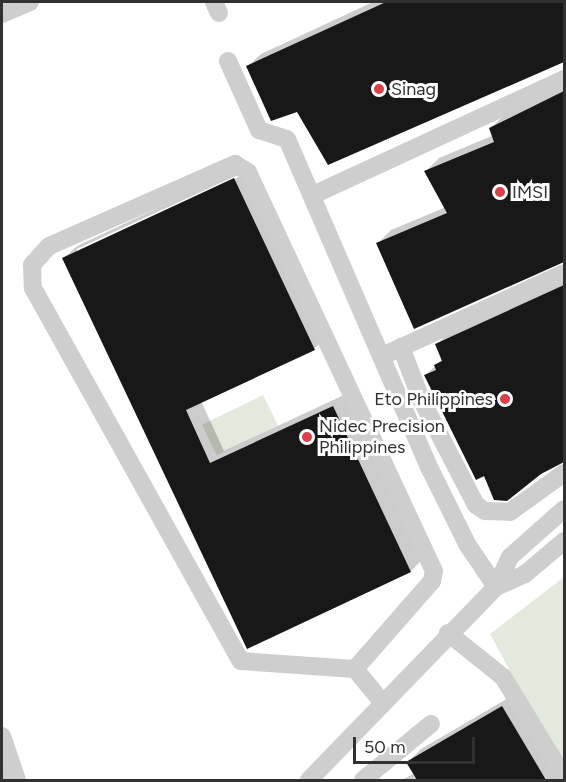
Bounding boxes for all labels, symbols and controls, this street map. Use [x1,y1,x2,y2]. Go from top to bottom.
place label: Sinag [391,78,436,100]
marker: Sinag [372,82,386,96]
place label: IMSI [512,181,548,203]
marker: IMSI [493,185,507,199]
place label: Eto Philippines [374,388,493,410]
marker: Eto Philippines [498,392,512,406]
place label: Nidec Precision Philippines [319,416,445,458]
marker: Nidec Precision Philippines [300,430,314,444]
scale bar [356,725,478,763]
text: 50 m [364,736,406,758]

